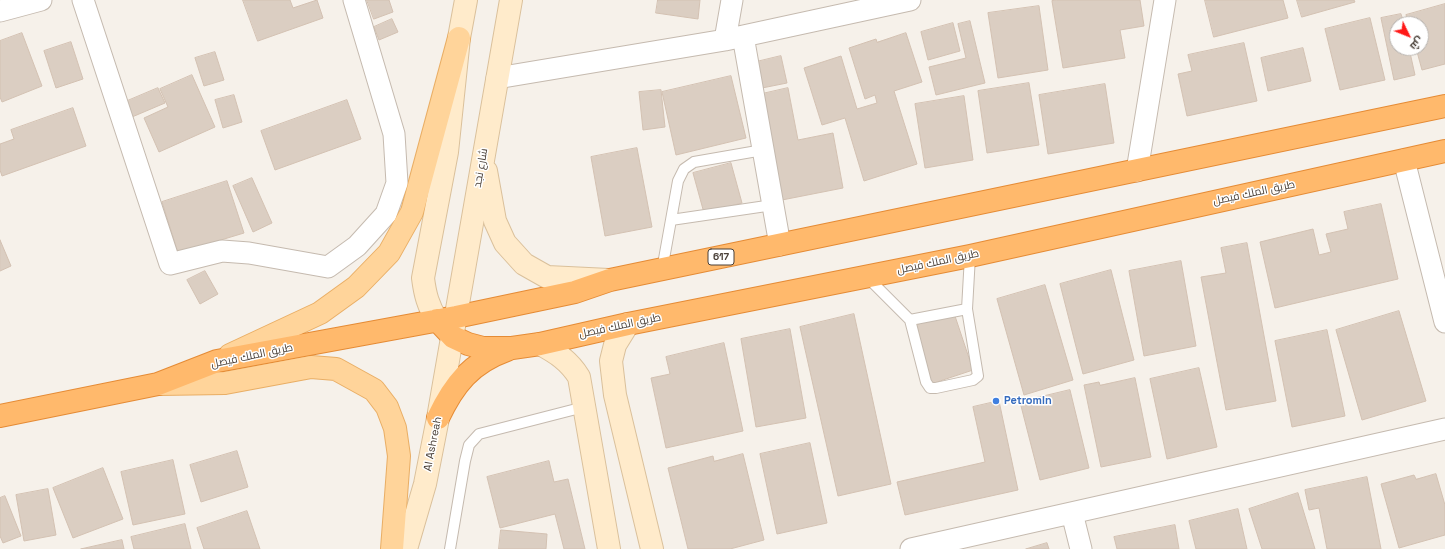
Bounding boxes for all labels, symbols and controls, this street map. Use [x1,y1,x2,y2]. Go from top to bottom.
north arrow [1389,16,1429,56]
text: ش [1407,34,1427,53]
street label: شارع نجد [471,147,491,189]
street label: طريق الملك فيصل [1212,178,1296,208]
street label: طريق الملك فيصل [896,247,980,277]
road number: 617 [708,249,734,265]
street label: طريق الملك فيصل [578,311,662,341]
street label: طريق الملك فيصل [210,341,294,371]
place label: Petromin [1004,394,1052,408]
marker: Petromin [991,396,1001,406]
street label: Al Ashreah [421,416,445,472]

